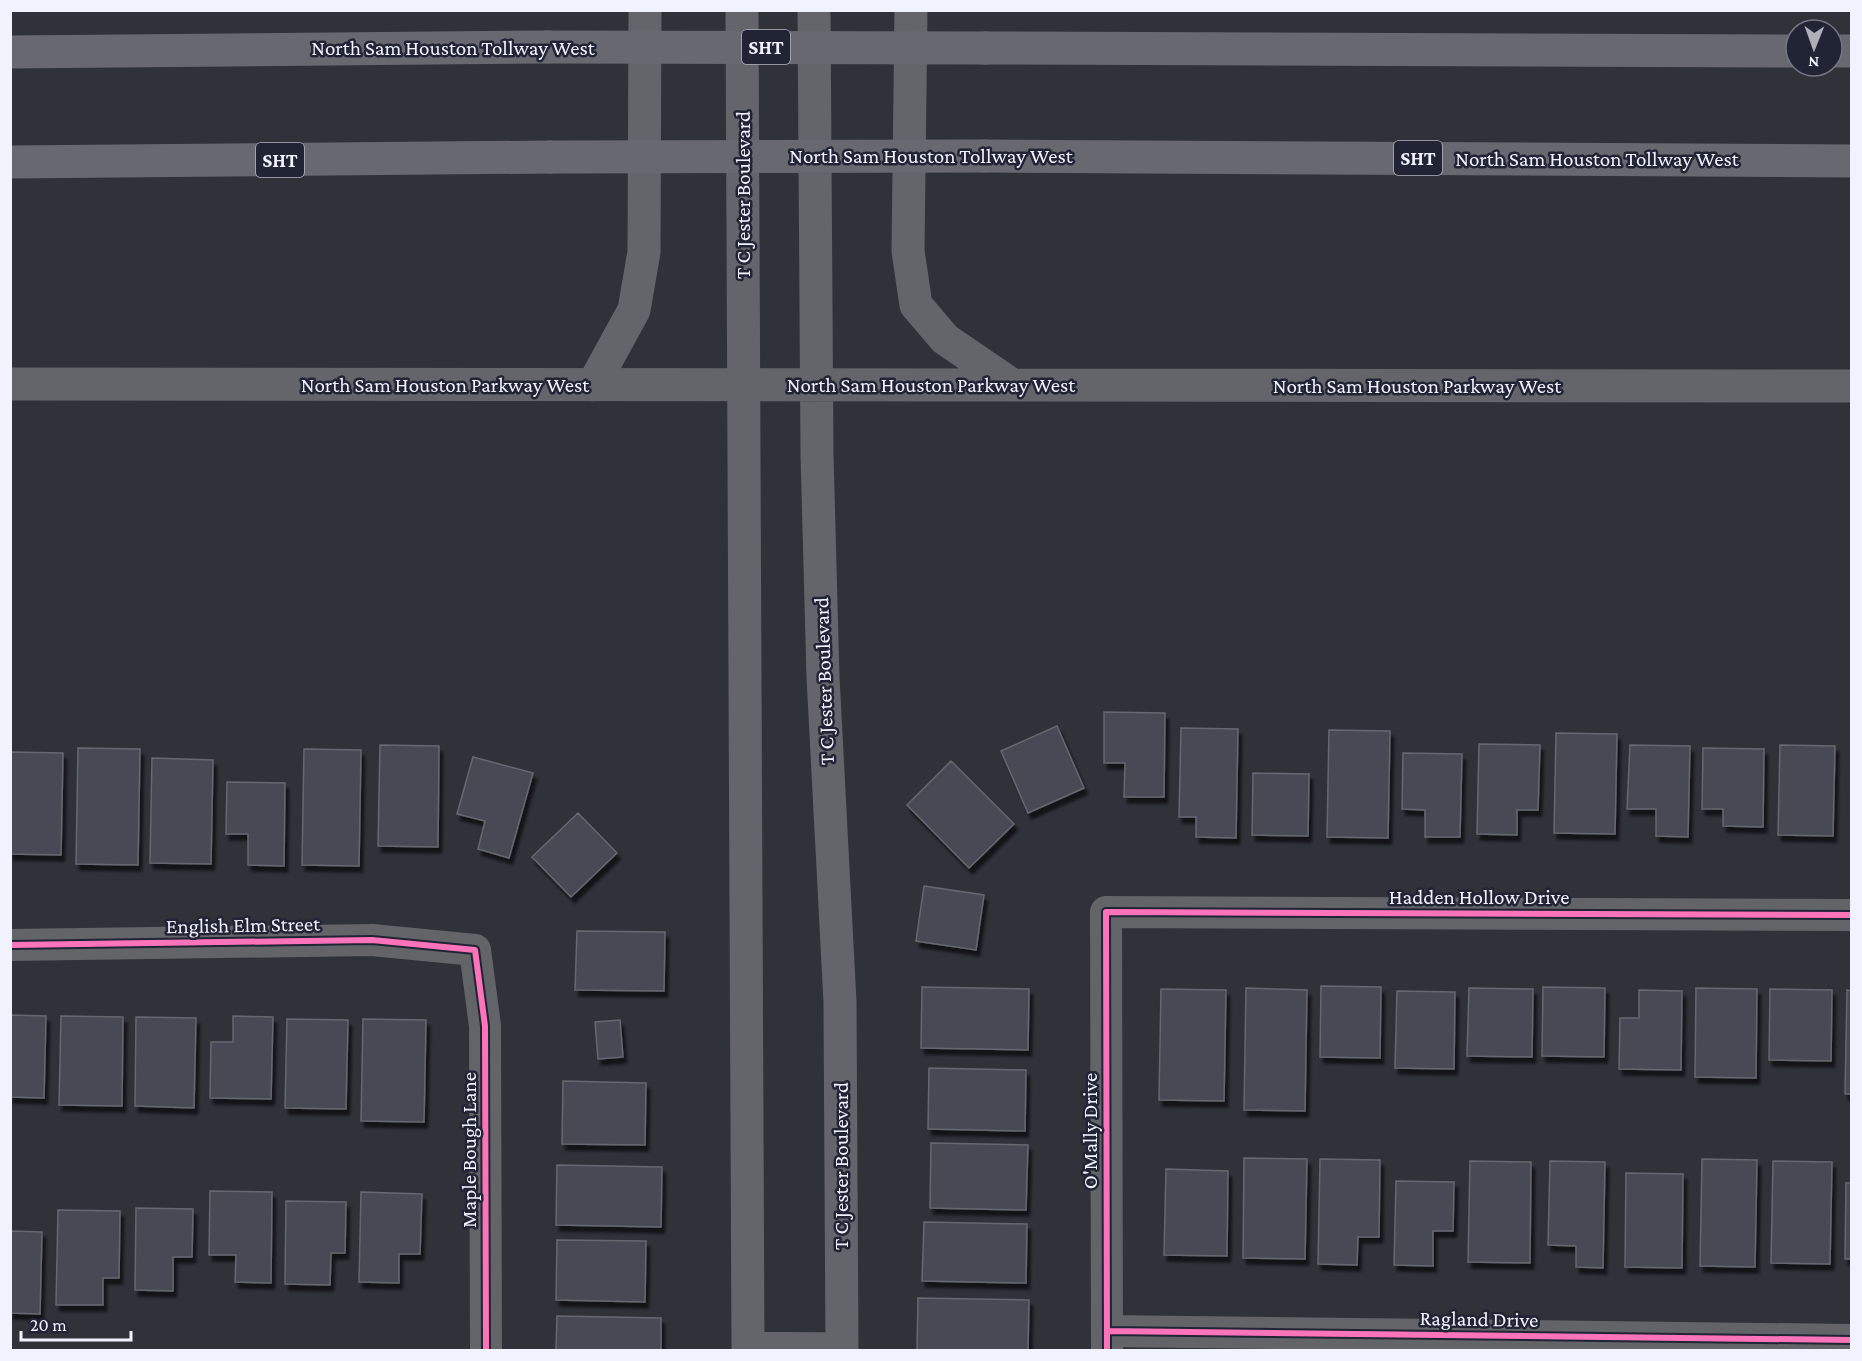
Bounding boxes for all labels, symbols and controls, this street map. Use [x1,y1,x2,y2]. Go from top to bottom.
north arrow [1784,18,1844,78]
road number: SHT [742,30,790,64]
street label: North Sam Houston Tollway West [311,36,596,60]
text: N [1808,54,1819,71]
street label: T C Jester Boulevard [731,111,755,279]
road number: SHT [1394,141,1442,175]
road number: SHT [256,143,304,177]
street label: North Sam Houston Tollway West [789,144,1074,168]
street label: North Sam Houston Tollway West [1455,147,1740,171]
street label: North Sam Houston Parkway West [301,373,590,397]
street label: North Sam Houston Parkway West [787,373,1076,397]
street label: North Sam Houston Parkway West [1273,374,1562,398]
street label: T C Jester Boulevard [809,597,839,765]
street label: Hadden Hollow Drive [1389,885,1569,909]
street label: English Elm Street [166,912,321,938]
street label: Maple Bough Lane [457,1072,481,1228]
street label: O'Mally Drive [1078,1073,1102,1189]
street label: T C Jester Boulevard [829,1082,853,1250]
scale bar [21,1304,130,1342]
street label: Ragland Drive [1420,1306,1538,1332]
text: 20 m [30,1315,67,1335]

